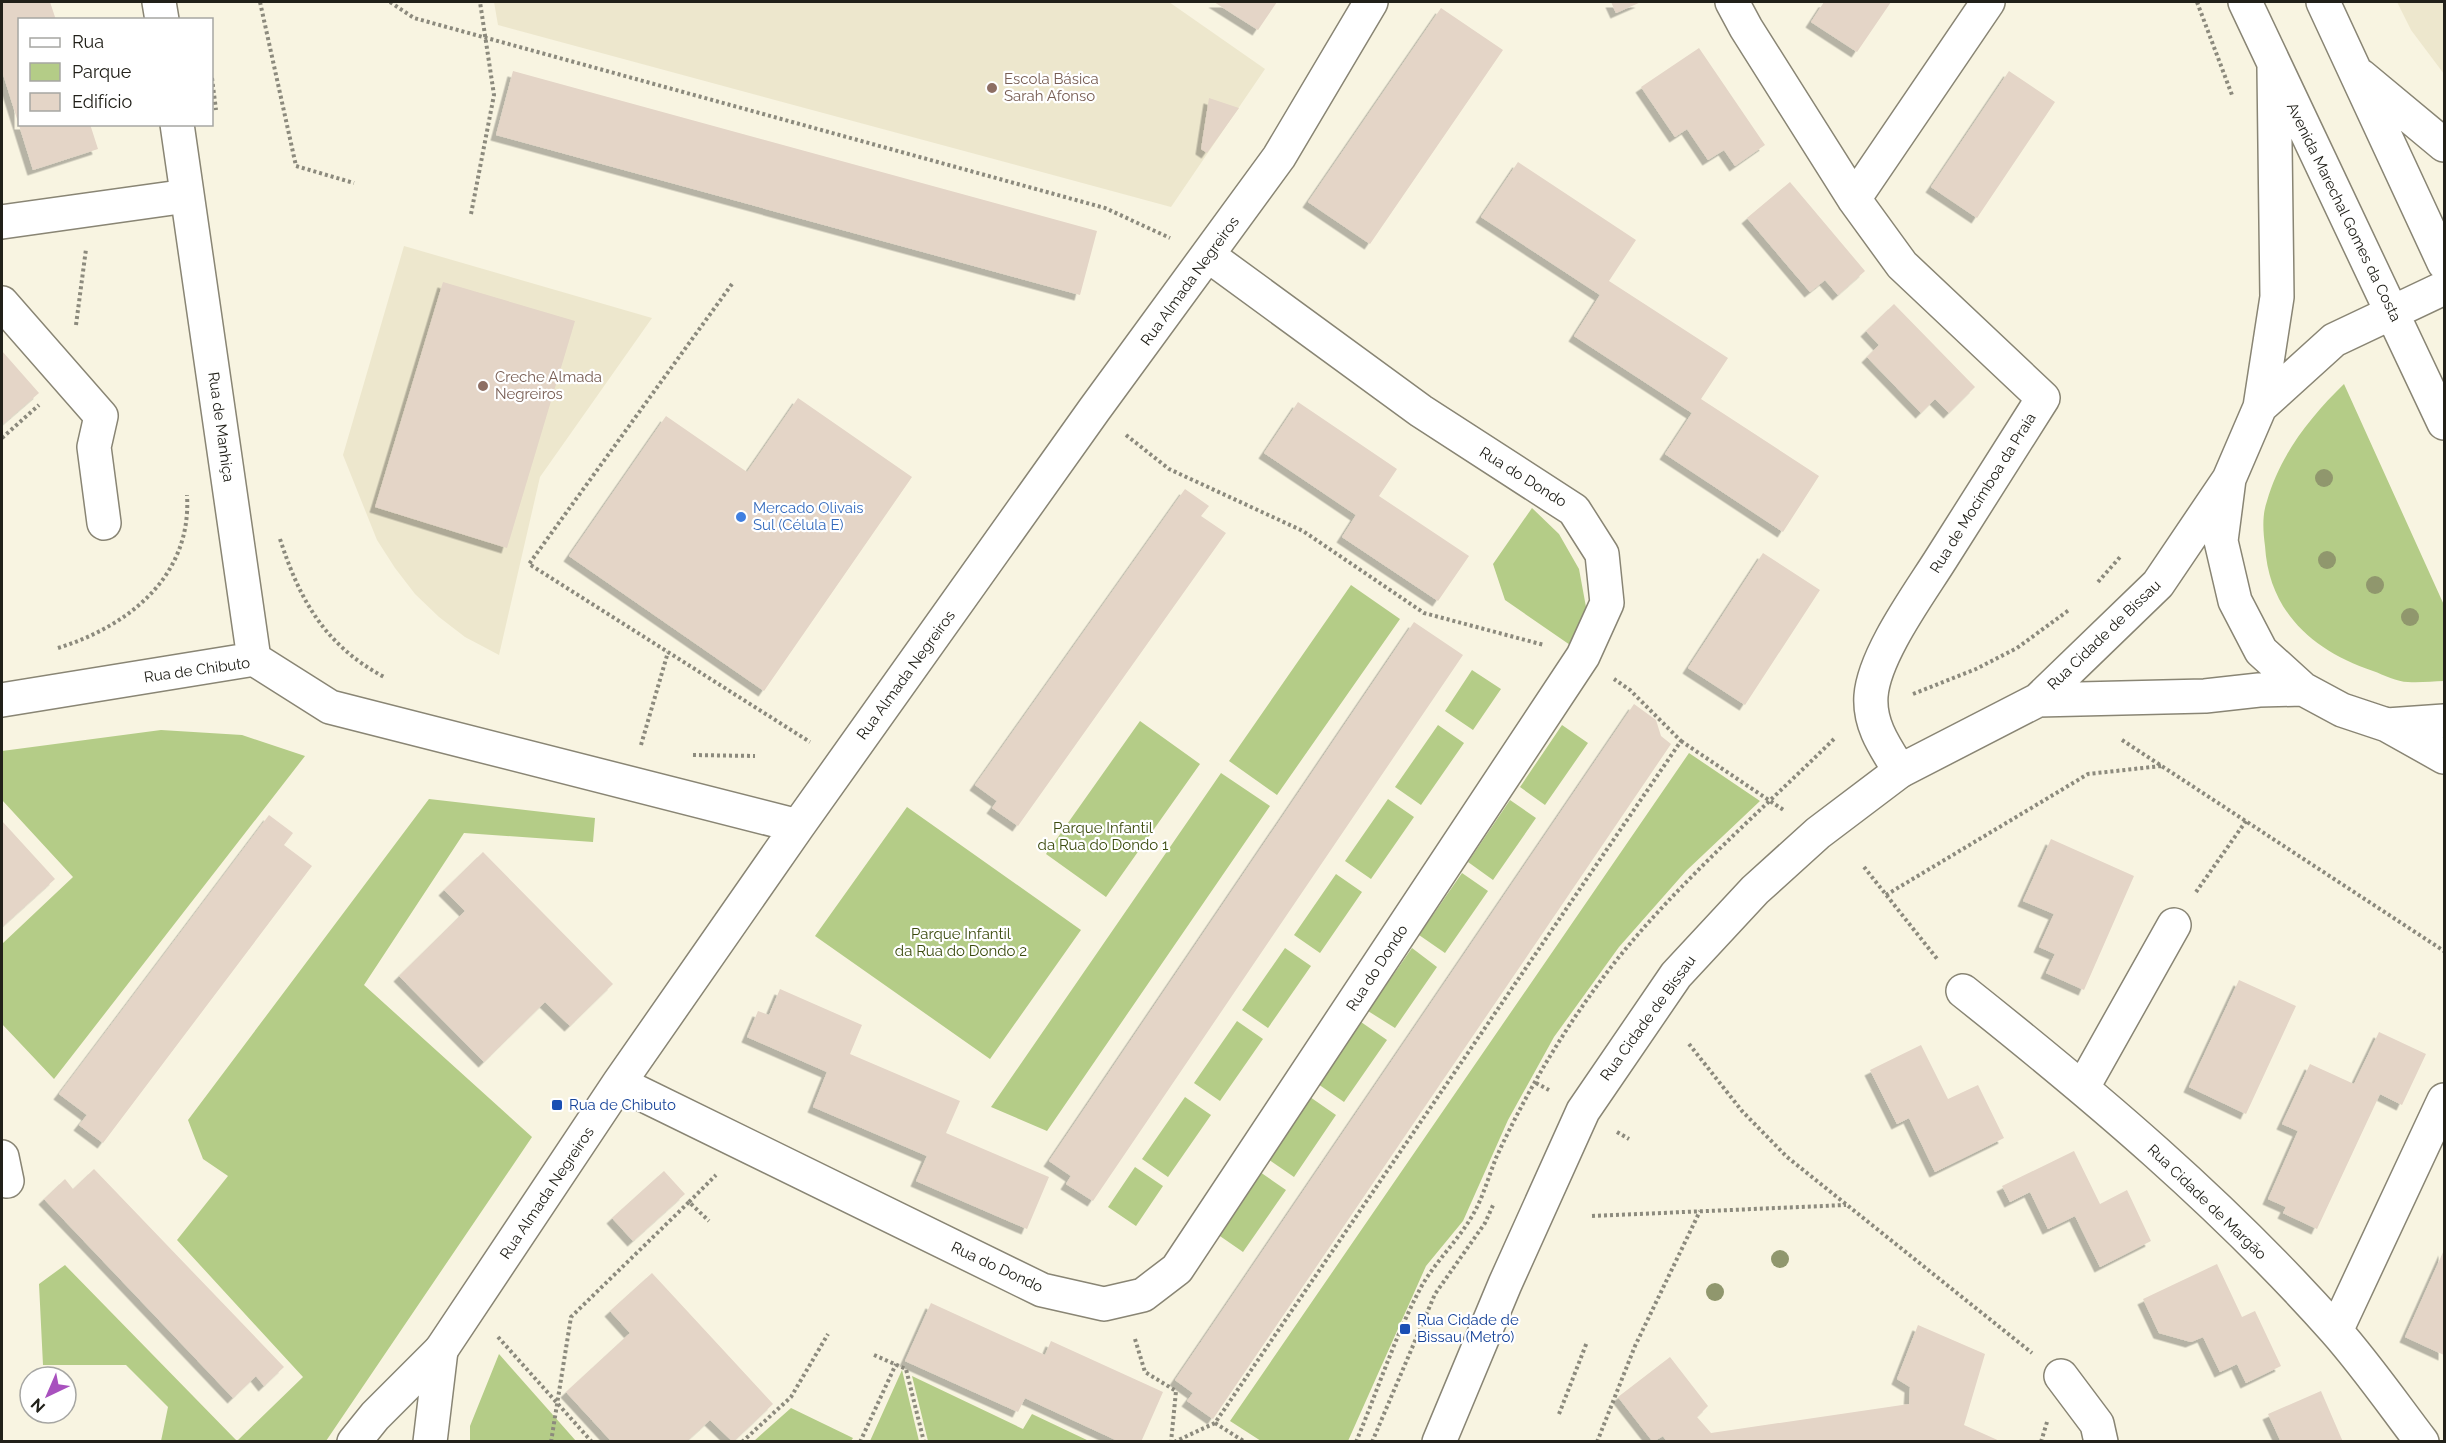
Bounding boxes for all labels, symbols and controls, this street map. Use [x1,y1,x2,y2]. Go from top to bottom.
legend [18,18,213,126]
text: Rua [72,31,104,52]
text: Parque [72,61,132,82]
place label: Escola Básica Sarah Afonso [1004,70,1099,105]
marker: Escola Básica Sarah Afonso [985,81,999,95]
text: Edifício [72,91,132,112]
street label: Avenida Marechal Gomes da Costa [2283,100,2405,324]
street label: Rua Almada Negreiros [1137,213,1243,349]
place label: Creche Almada Negreiros [495,368,602,403]
street label: Rua de Manhiça [204,371,238,483]
marker: Creche Almada Negreiros [476,379,490,393]
street label: Rua de Mocímboa da Praia [1926,410,2040,576]
street label: Rua do Dondo [1476,443,1570,511]
place label: Mercado Olivais Sul (Célula E) [753,499,863,534]
marker: Mercado Olivais Sul (Célula E) [734,510,748,524]
street label: Rua Cidade de Bissau [2044,576,2164,694]
street label: Rua Almada Negreiros [853,607,959,743]
street label: Rua de Chibuto [143,654,251,686]
park label: Parque Infantil da Rua do Dondo 1 [1038,819,1169,854]
street label: Rua do Dondo [1342,921,1412,1015]
park label: Parque Infantil da Rua do Dondo 2 [895,925,1027,960]
street label: Rua Cidade de Bissau [1597,952,1700,1084]
place label: Rua de Chibuto [569,1096,676,1114]
marker: Rua de Chibuto [550,1098,564,1112]
street label: Rua Almada Negreiros [496,1124,598,1262]
street label: Rua Cidade de Margão [2144,1141,2270,1263]
street label: Rua do Dondo [948,1238,1046,1296]
place label: Rua Cidade de Bissau (Metro) [1417,1311,1519,1346]
marker: Rua Cidade de Bissau (Metro) [1398,1322,1412,1336]
north arrow [18,1365,78,1425]
text: N [27,1394,49,1417]

